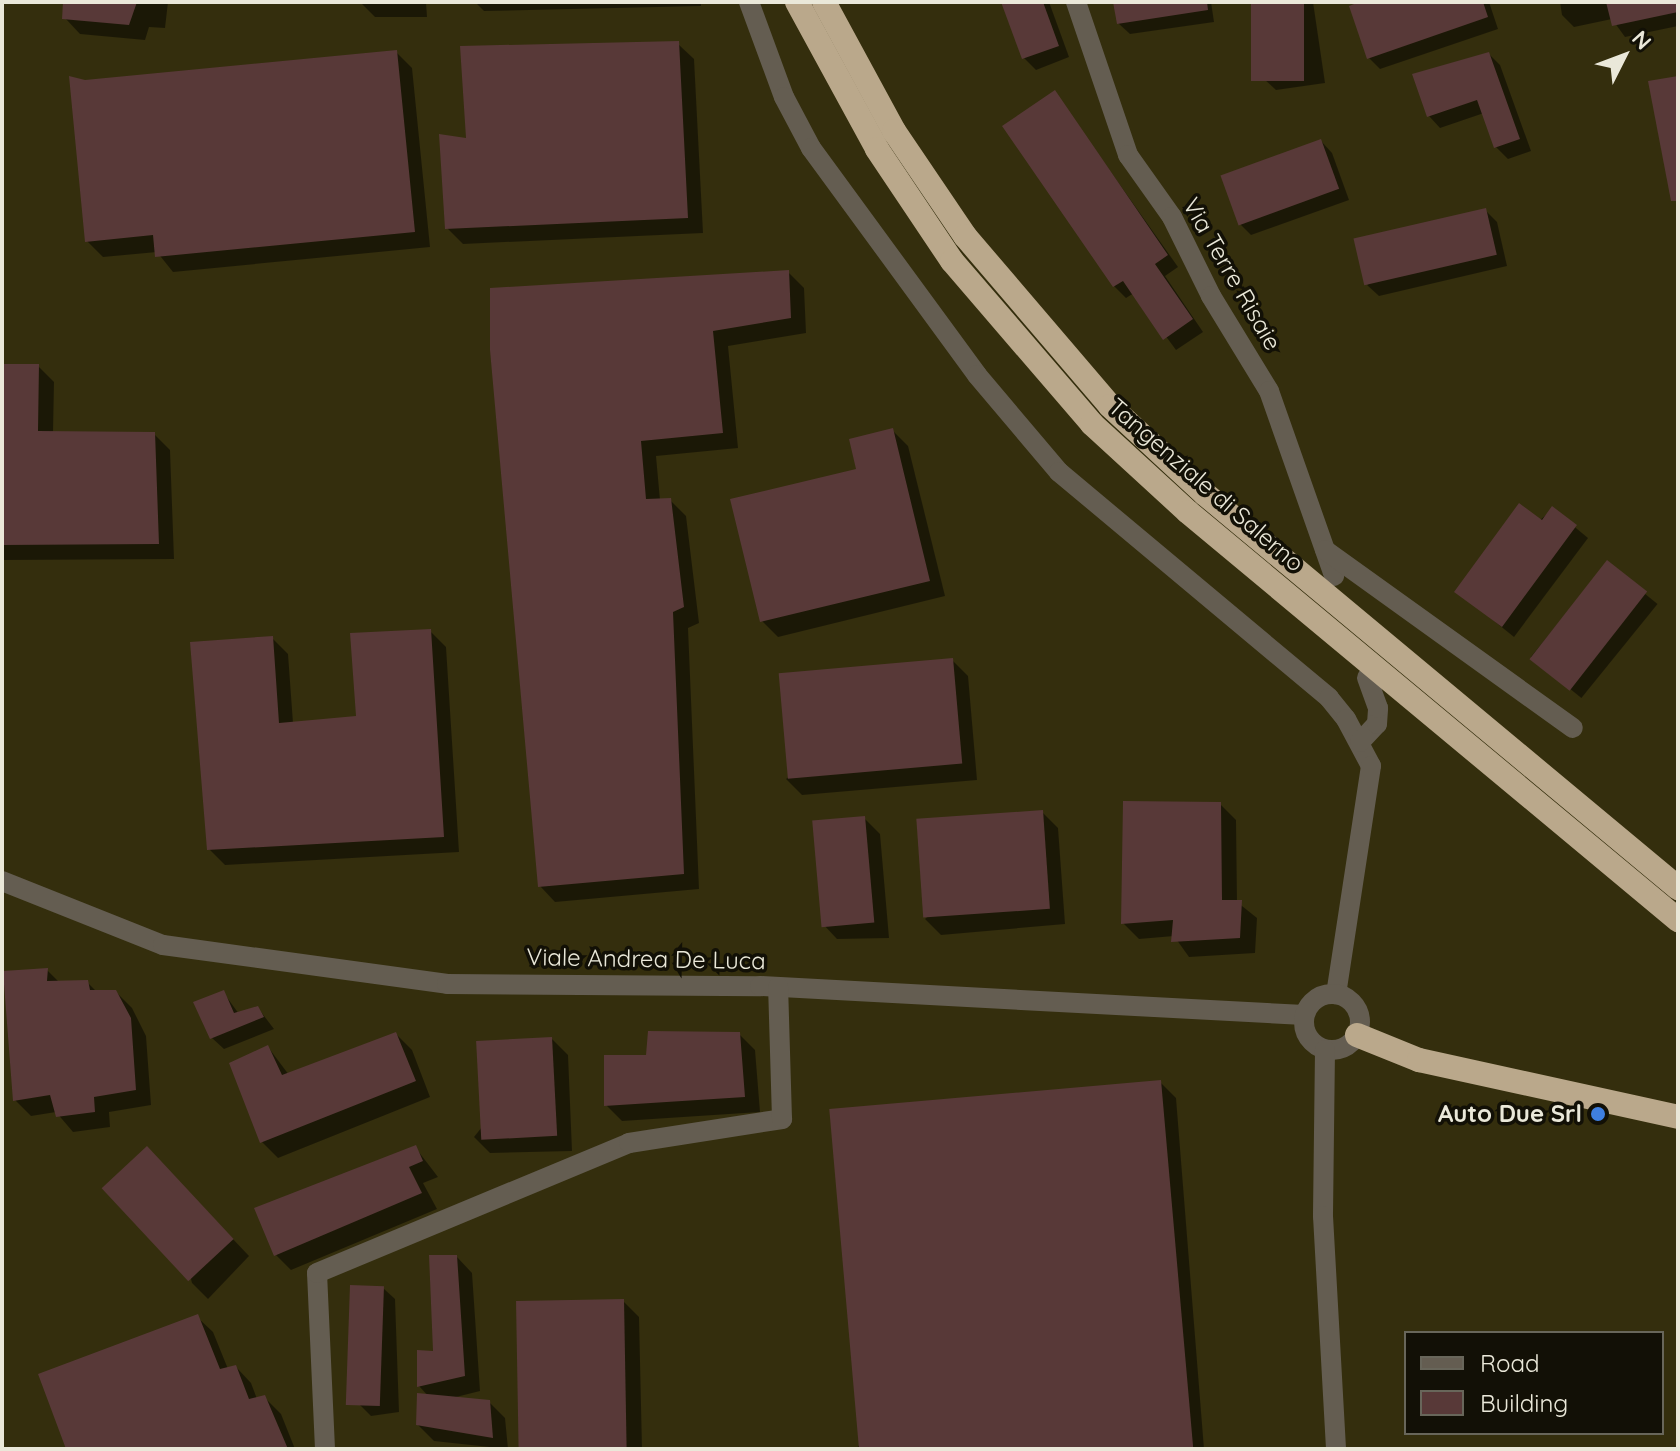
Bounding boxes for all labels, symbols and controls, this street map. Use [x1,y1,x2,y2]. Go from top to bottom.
north arrow [1584,16,1664,96]
text: N [1626,25,1658,55]
street label: Via Terre Risaie [1177,193,1287,355]
street label: Tangenziale di Salerno [1102,392,1310,578]
street label: Viale Andrea De Luca [526,943,766,975]
place label: Auto Due Srl [1438,1100,1582,1128]
marker: Auto Due Srl [1589,1105,1607,1123]
legend [1404,1331,1664,1435]
text: Road [1480,1348,1540,1378]
text: Building [1480,1388,1568,1418]

